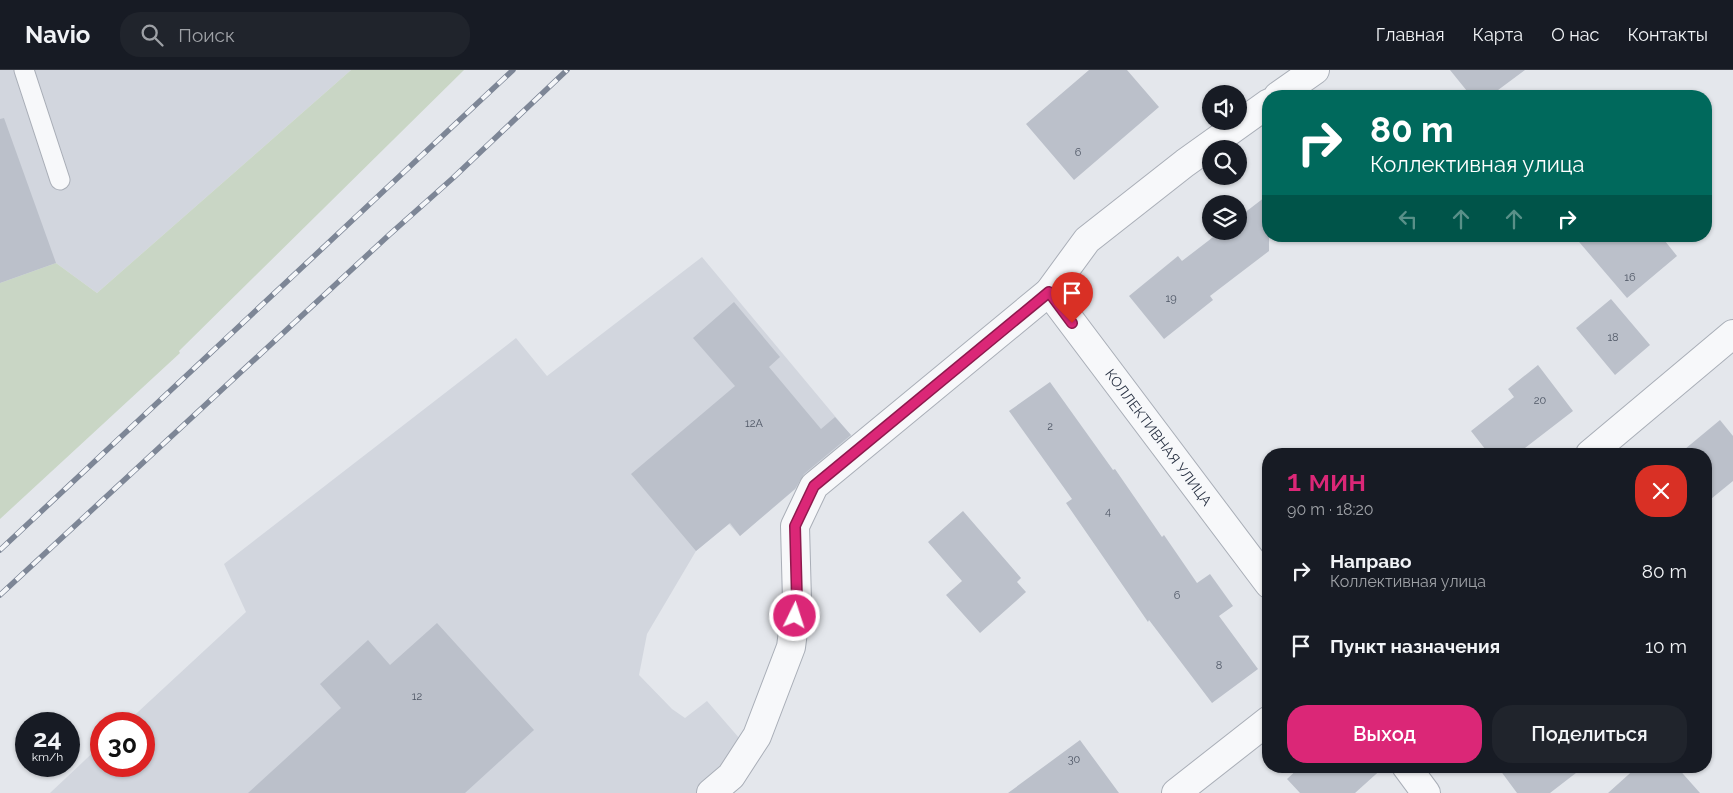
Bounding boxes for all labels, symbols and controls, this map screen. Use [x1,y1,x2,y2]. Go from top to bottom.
search box [120,12,470,57]
text: Navio [25,20,90,49]
icon: search [138,21,166,49]
text: Поиск [178,24,235,46]
text: Главная [1376,24,1444,45]
text: Карта [1472,24,1523,45]
text: О нас [1551,24,1599,45]
text: Контакты [1627,24,1708,45]
map controls [1202,85,1247,240]
button: sound [1202,85,1247,130]
text: 80 m [1370,109,1454,150]
icon: right [1287,110,1352,175]
button: search [1202,140,1247,185]
house number: 6 [1075,146,1082,159]
text: Коллективная улица [1370,151,1585,177]
button: layers [1202,195,1247,240]
icon: left [1394,205,1422,233]
icon: ahead [1447,205,1475,233]
icon: ahead [1500,205,1528,233]
icon: right [1553,205,1581,233]
house number: 16 [1624,271,1636,284]
pin [1051,272,1093,323]
icon: arrive [1058,279,1086,307]
house number: 19 [1165,292,1177,305]
house number: 18 [1607,331,1619,344]
street label: КОЛЛЕКТИВНАЯ УЛИЦА [1102,366,1215,509]
house number: 20 [1534,394,1546,407]
house number: 12А [745,417,764,430]
house number: 2 [1047,420,1053,433]
text: 1 мин [1287,463,1366,498]
button: close [1635,465,1687,517]
text: 90 m · 18:20 [1287,500,1374,519]
house number: 4 [1105,505,1111,518]
text: Направо [1330,550,1411,572]
icon: right [1287,557,1315,585]
text: 80 m [1642,560,1687,582]
text: Коллективная улица [1330,572,1486,591]
position arrow [768,589,820,641]
house number: 6 [1174,589,1181,602]
icon: arrive [1287,632,1315,660]
text: Пункт назначения [1330,635,1500,657]
text: 10 m [1645,635,1687,657]
house number: 8 [1216,659,1222,672]
house number: 12 [412,690,422,703]
button: Выход [1287,705,1482,763]
button: Поделиться [1492,705,1687,763]
speed limit sign: 30 [90,712,155,777]
text: 24 [33,723,62,753]
text: km/h [32,750,63,764]
house number: 30 [1068,753,1081,766]

